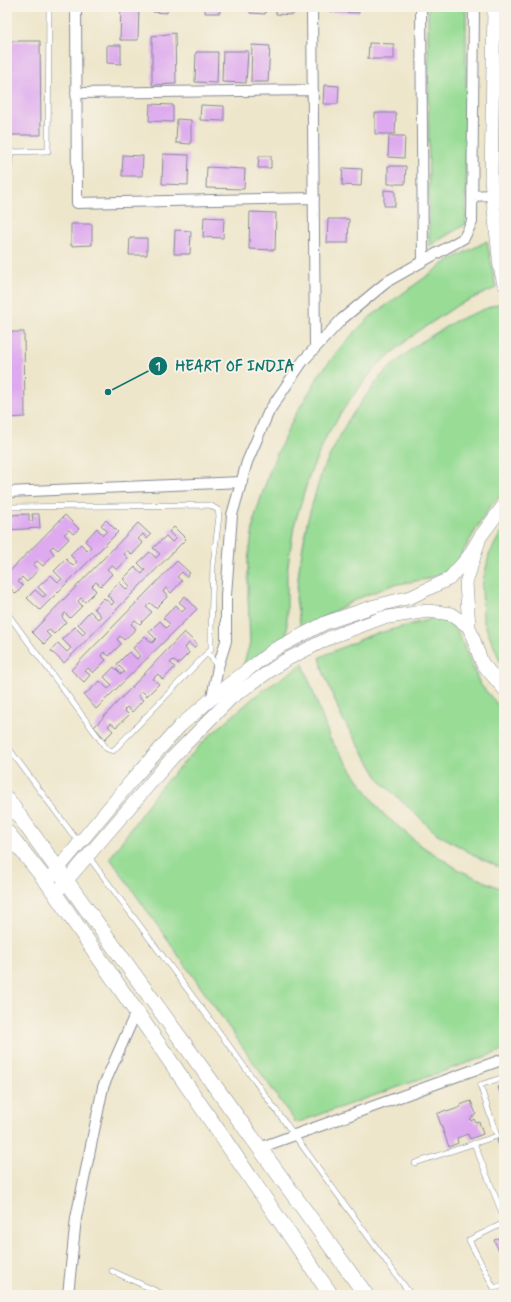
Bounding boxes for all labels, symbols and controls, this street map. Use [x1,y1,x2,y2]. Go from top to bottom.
callout: HEART OF INDIA [148,352,302,379]
text: HEART OF INDIA [175,357,295,377]
text: 1 [155,359,161,375]

